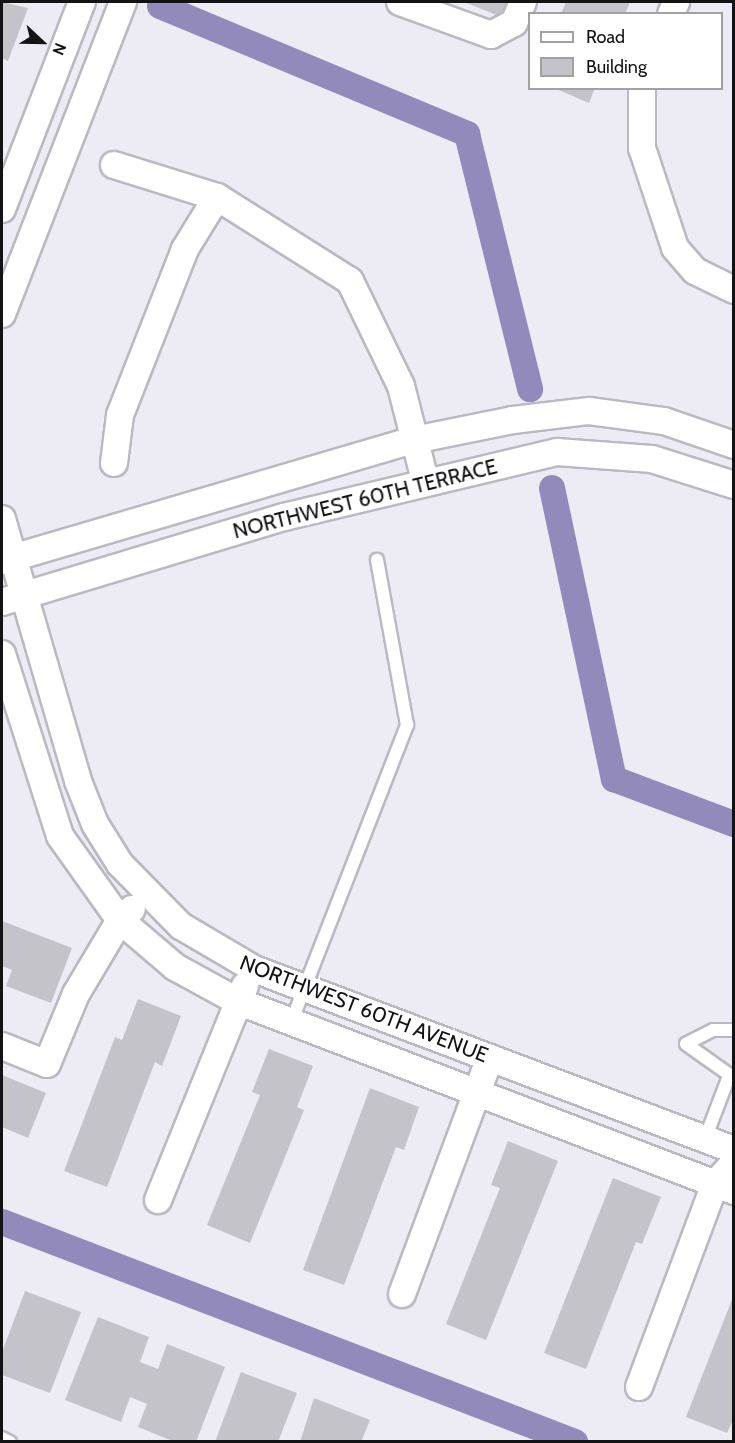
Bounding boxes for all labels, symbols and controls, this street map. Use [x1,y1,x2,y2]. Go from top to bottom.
north arrow [12,12,72,72]
legend [528,12,723,90]
text: Road [586,26,625,48]
text: N [48,40,70,58]
text: Building [586,56,647,78]
street label: NORTHWEST 60TH TERRACE [230,454,500,544]
street label: NORTHWEST 60TH AVENUE [236,950,492,1068]

